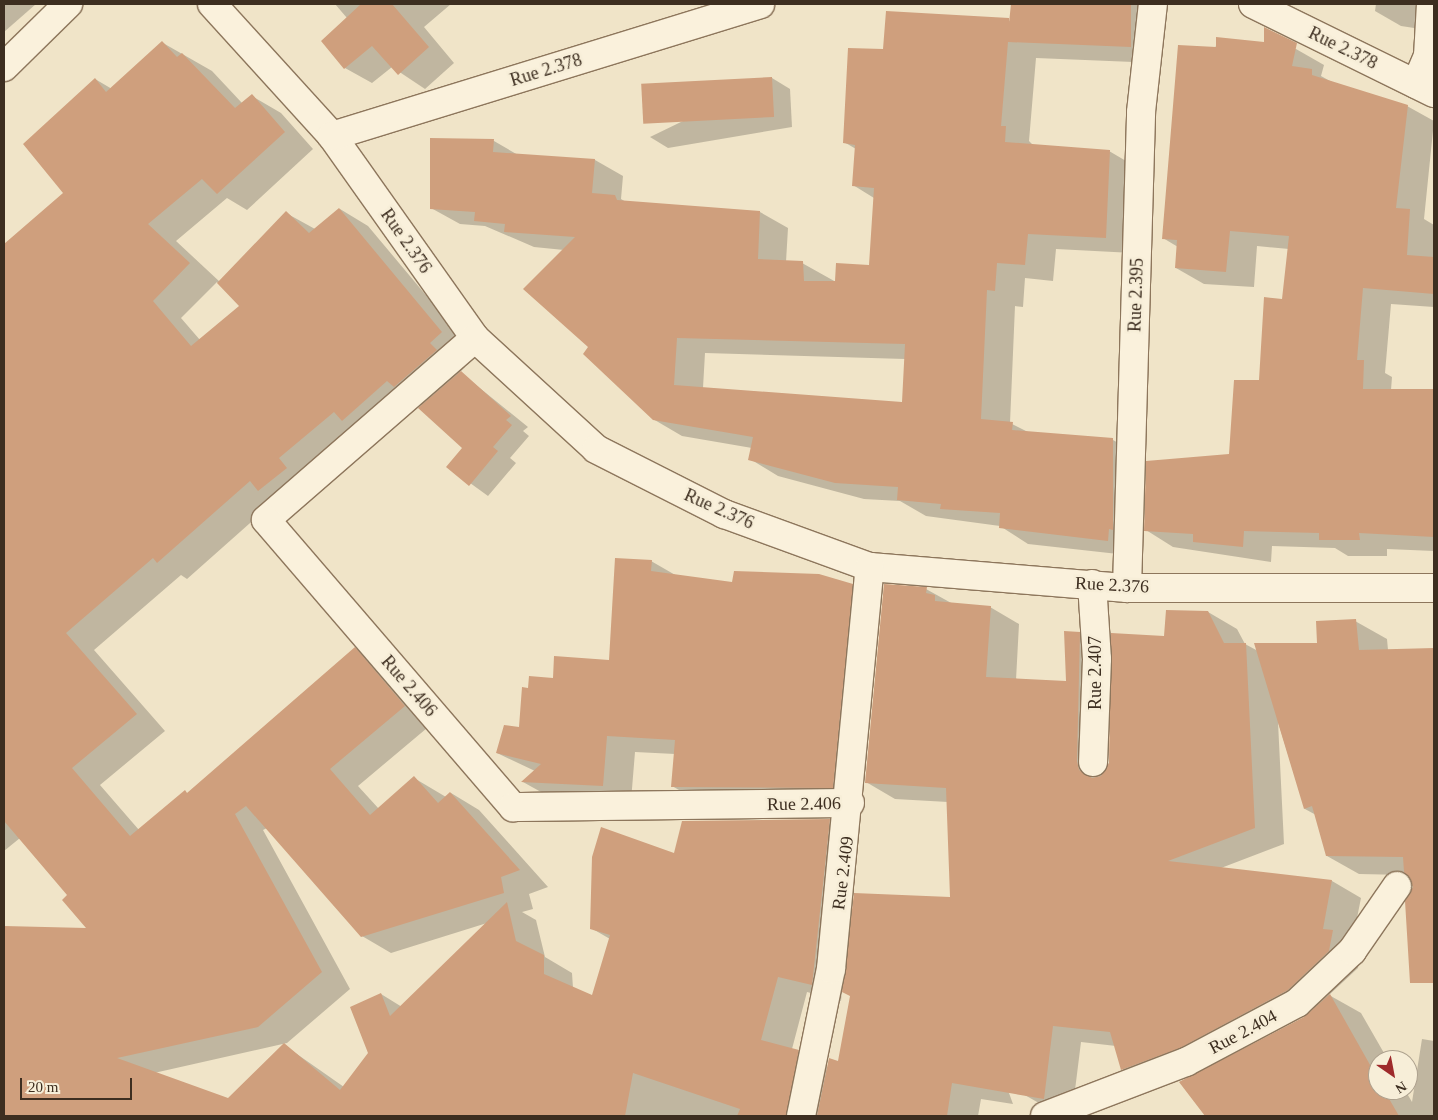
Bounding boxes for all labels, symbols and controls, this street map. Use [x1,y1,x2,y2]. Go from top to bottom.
street label: Rue 2.378 [1305,22,1381,74]
street label: Rue 2.378 [507,49,585,91]
street label: Rue 2.376 [376,204,436,278]
street label: Rue 2.395 [1124,258,1148,332]
street label: Rue 2.376 [681,484,757,534]
street label: Rue 2.376 [1074,572,1150,598]
street label: Rue 2.407 [1084,636,1106,710]
street label: Rue 2.406 [377,651,441,721]
street label: Rue 2.406 [767,793,841,815]
street label: Rue 2.409 [828,835,858,911]
street label: Rue 2.404 [1205,1005,1281,1059]
north arrow [1368,1050,1418,1100]
scale bar [22,1068,135,1100]
text: N [1393,1078,1409,1096]
text: 20 m [28,1079,58,1095]

